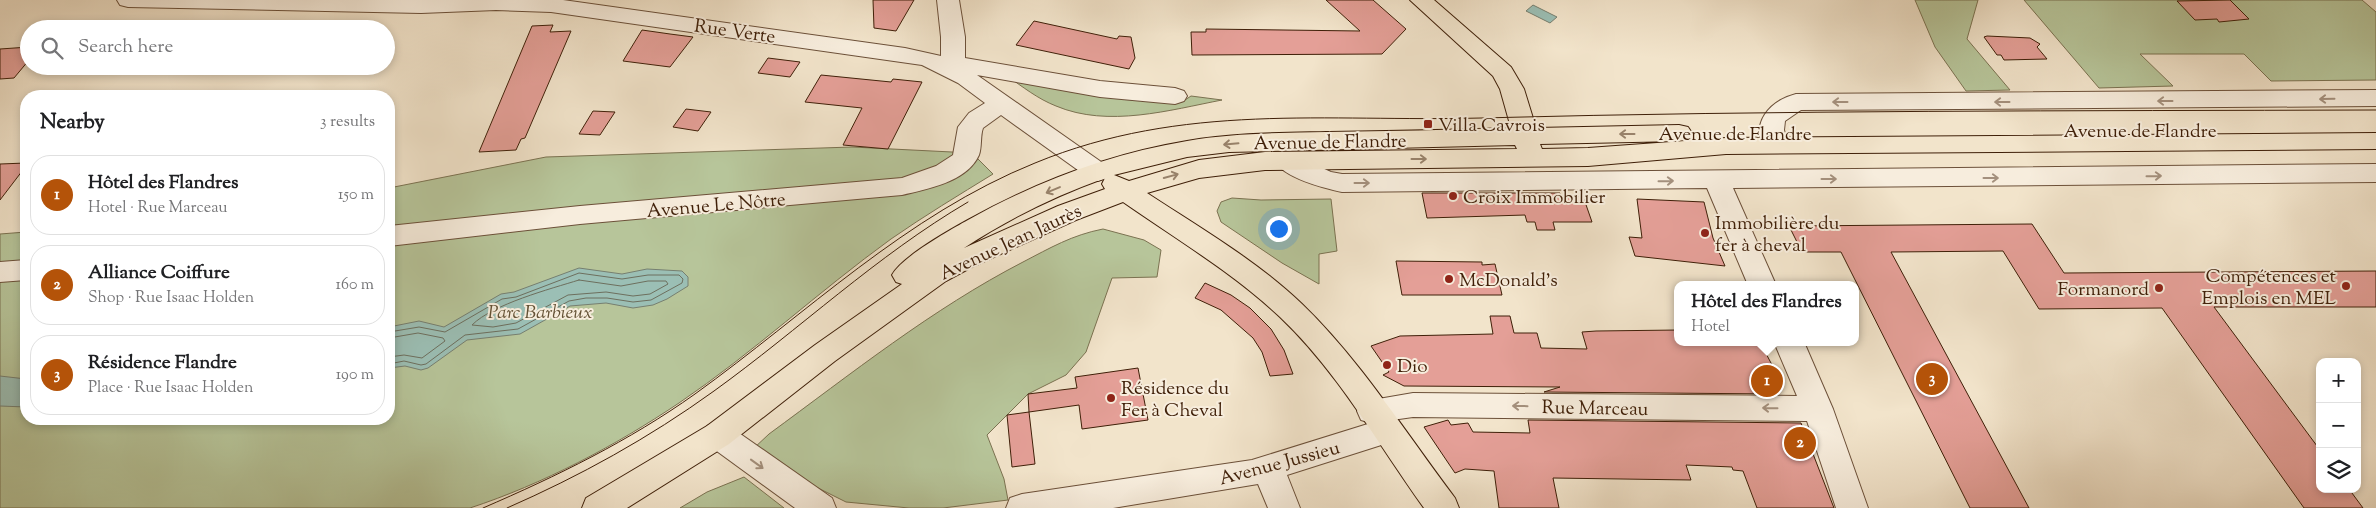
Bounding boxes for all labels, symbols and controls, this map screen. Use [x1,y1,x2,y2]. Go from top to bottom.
street label: Rue Verte [692,13,777,52]
search box [20,20,395,75]
icon: search [38,34,66,62]
text: Search here [78,34,173,61]
one-way arrow [2320,94,2336,104]
one-way arrow [2157,96,2174,106]
one-way arrow [1832,97,1848,107]
one-way arrow [1995,97,2011,107]
text: Nearby [40,108,105,138]
text: 3 results [320,111,375,134]
place label: Villa Cavrois [1438,113,1545,140]
marker: Villa Cavrois [1422,118,1434,130]
street label: Avenue de Flandre [2063,119,2217,146]
street label: Avenue de Flandre [1658,122,1812,149]
street label: Avenue de Flandre [1253,129,1407,158]
one-way arrow [1620,129,1636,139]
one-way arrow [1224,139,1240,149]
one-way arrow [1410,154,1427,164]
text: Hôtel des Flandres [88,170,238,197]
one-way arrow [1163,170,1179,180]
one-way arrow [2146,171,2162,181]
one-way arrow [1983,173,1999,183]
one-way arrow [1820,174,1837,184]
one-way arrow [1658,176,1674,185]
one-way arrow [1354,178,1370,188]
text: 1 [54,184,60,207]
text: 150 m [338,184,374,207]
place label: Croix Immobilier [1463,185,1605,212]
one-way arrow [1046,186,1061,196]
street label: Avenue Le Nôtre [646,187,787,226]
marker: Croix Immobilier [1447,190,1459,202]
text: Hotel · Rue Marceau [88,197,228,220]
street label: Avenue Jean Jaurès [935,198,1087,288]
place label: Immobilière du fer à cheval [1715,211,1839,260]
your location [1266,216,1292,242]
marker: Immobilière du fer à cheval [1699,227,1711,239]
text: Alliance Coiffure [88,260,230,287]
place label: Compétences et Emplois en MEL [2202,264,2337,313]
place label: McDonald's [1459,268,1558,295]
marker: McDonald's [1443,273,1455,285]
text: 2 [53,274,61,297]
text: 160 m [336,274,374,297]
place label: Formanord [2057,277,2149,304]
marker: Compétences et Emplois en MEL [2340,280,2352,292]
popup [1674,281,1859,346]
marker: Formanord [2153,282,2165,294]
text: Shop · Rue Isaac Holden [88,287,254,310]
text: Hôtel des Flandres [1691,289,1842,316]
park label: Parc Barbieux [488,300,592,327]
text: Hotel [1691,316,1730,339]
text: Résidence Flandre [88,350,237,377]
place label: Dio [1397,354,1428,381]
map controls [2316,358,2361,493]
button: + [2316,358,2361,403]
marker: Dio [1381,359,1393,371]
pin: 3 [1916,360,1948,398]
pin: 1 [1751,362,1783,400]
text: 3 [54,364,60,387]
text: 190 m [336,364,374,387]
place label: Résidence du Fer à Cheval [1121,376,1229,425]
text: Place · Rue Isaac Holden [88,377,253,400]
marker: Résidence du Fer à Cheval [1105,392,1117,404]
street label: Rue Marceau [1541,395,1649,424]
one-way arrow [1512,401,1528,411]
one-way arrow [1762,403,1778,413]
button: − [2316,403,2361,448]
pin: 2 [1784,424,1816,462]
street label: Avenue Jussieu [1216,435,1343,494]
button: layers [2316,448,2361,493]
one-way arrow [750,458,763,469]

